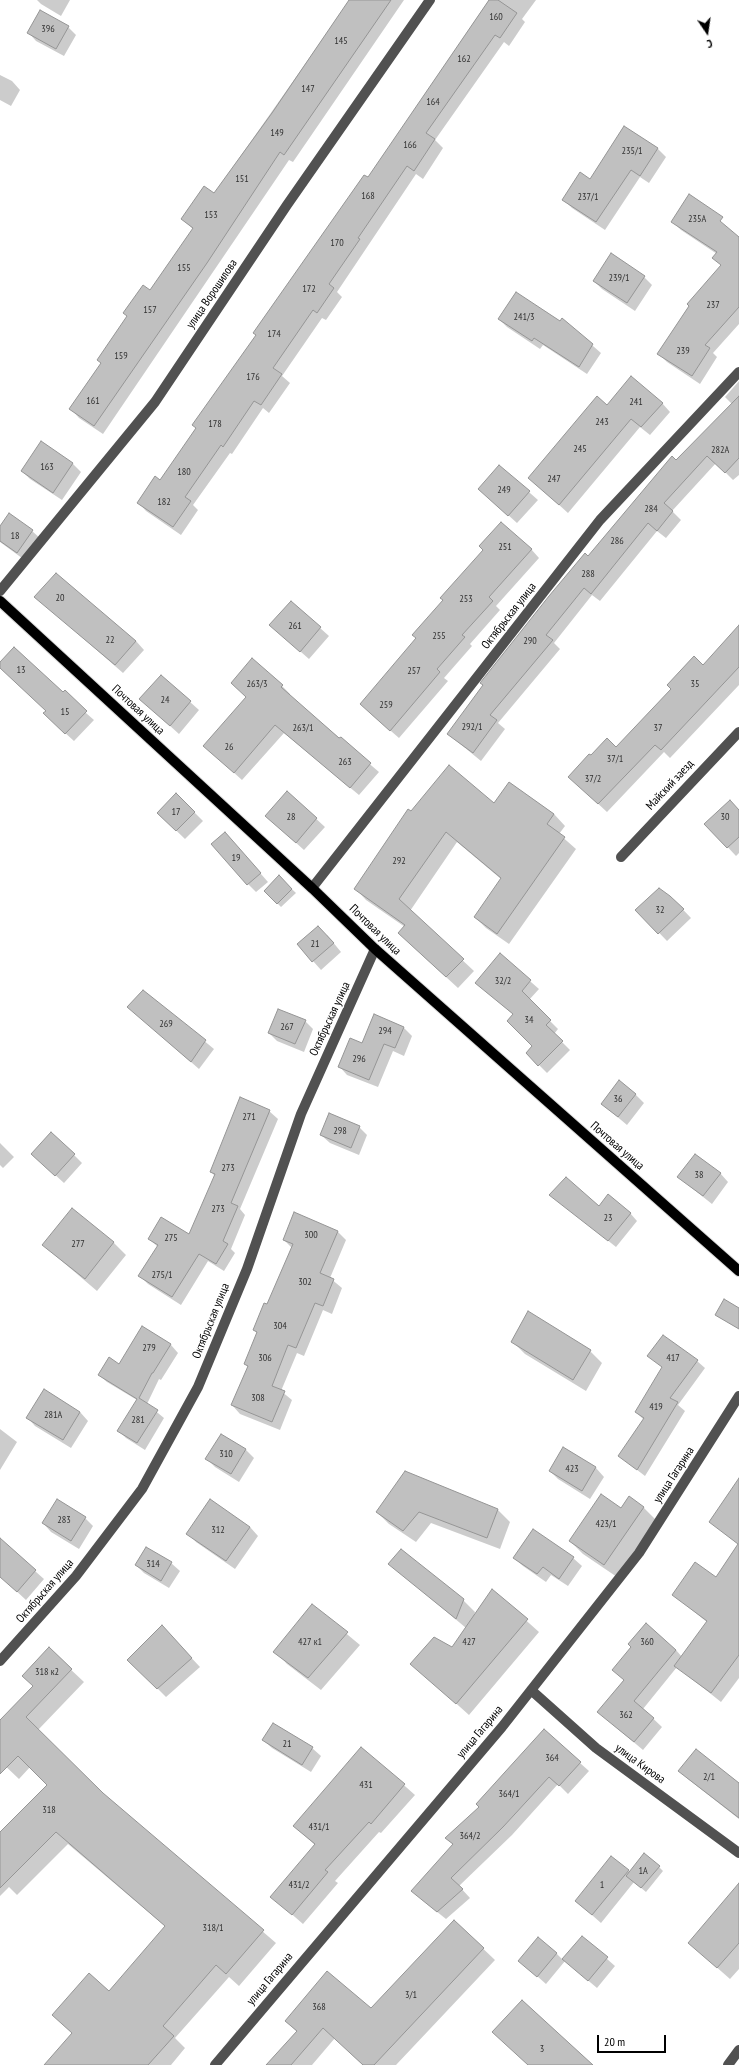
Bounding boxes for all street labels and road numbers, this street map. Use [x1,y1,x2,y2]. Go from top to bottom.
street label: улица Ворошилова [184,257,240,331]
street label: Октябрьская улица [479,580,539,652]
street label: Почтовая улица [109,682,167,738]
street label: Майский заезд [643,757,697,813]
street label: Почтовая улица [346,902,404,958]
street label: Октябрьская улица [307,980,353,1058]
street label: Почтовая улица [587,1119,647,1173]
street label: Октябрьская улица [189,1281,233,1361]
street label: улица Гагарина [651,1444,697,1506]
street label: Октябрьская улица [13,1556,77,1626]
street label: улица Гагарина [454,1703,506,1761]
street label: улица Кирова [612,1741,668,1787]
street label: улица Гагарина [244,1950,296,2008]

